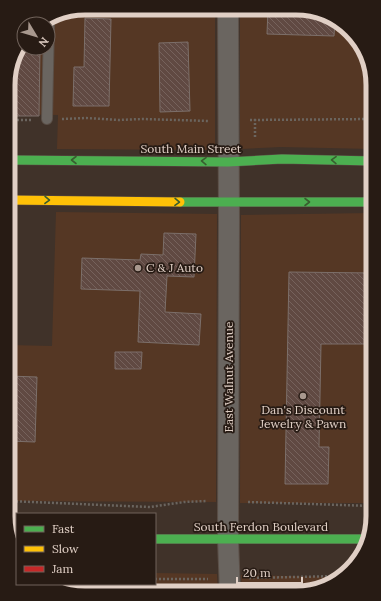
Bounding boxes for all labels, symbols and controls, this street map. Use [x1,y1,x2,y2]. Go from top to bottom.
north arrow [16,16,56,56]
text: N [35,34,52,50]
street label: South Main Street [140,141,242,156]
one-way arrow [71,156,77,164]
one-way arrow [331,156,337,164]
one-way arrow [201,157,207,166]
one-way arrow [44,196,50,205]
one-way arrow [174,198,180,207]
one-way arrow [304,198,310,206]
place label: C & J Auto [146,260,203,275]
marker: C & J Auto [133,263,143,273]
street label: East Walnut Avenue [221,321,236,432]
marker: Dan's Discount Jewelry & Pawn [298,391,308,401]
place label: Dan's Discount Jewelry & Pawn [259,402,346,431]
legend [16,513,156,585]
street label: South Ferdon Boulevard [194,519,328,534]
text: Fast [52,521,75,536]
text: Slow [52,541,79,556]
scale bar [237,559,302,585]
text: Jam [51,561,73,576]
text: 20 m [243,565,271,580]

